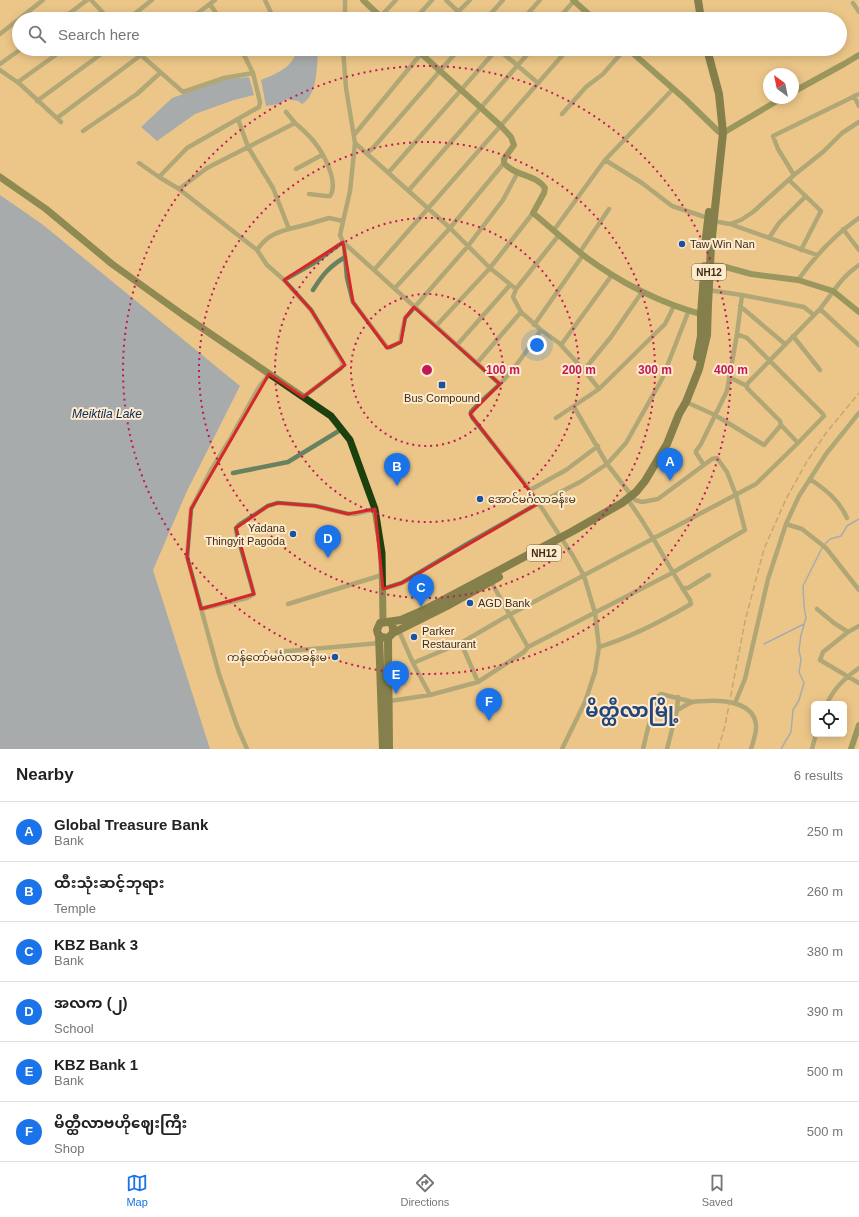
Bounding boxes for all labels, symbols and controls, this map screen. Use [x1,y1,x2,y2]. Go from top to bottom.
search box [12,12,847,56]
icon: search [26,23,48,45]
text: Search here [58,26,140,43]
north arrow [763,68,799,104]
place label: Taw Win Nan [690,238,755,250]
marker: Taw Win Nan [677,239,687,249]
road number: NH12 [692,264,726,280]
your location [527,335,547,355]
centre of rings [420,363,434,377]
text: 100 m [486,363,520,377]
text: 200 m [562,363,596,377]
text: 300 m [638,363,672,377]
text: 400 m [714,363,748,377]
marker: Bus Compound [437,380,447,390]
place label: Bus Compound [404,392,480,404]
water label: Meiktila Lake [72,407,142,421]
pin: A [657,448,683,481]
pin: B [384,453,410,486]
place label: အောင်မင်္ဂလာခန်းမ [488,492,576,508]
marker: အောင်မင်္ဂလာခန်းမ [475,494,485,504]
place label: Yadana Thingyit Pagoda [206,522,286,547]
pin: D [315,525,341,558]
marker: Yadana Thingyit Pagoda [288,529,298,539]
road number: NH12 [527,545,561,561]
pin: C [408,574,434,607]
place label: AGD Bank [478,597,530,609]
marker: AGD Bank [465,598,475,608]
place label: Parker Restaurant [422,625,476,650]
marker: Parker Restaurant [409,632,419,642]
place label: ကန်တော်မင်္ဂလာခန်းမ [227,650,327,666]
marker: ကန်တော်မင်္ဂလာခန်းမ [330,652,340,662]
pin: E [383,661,409,694]
pin: F [476,688,502,721]
district label: မိတ္ထီလာမြို့ [585,697,679,726]
map controls [811,701,847,737]
button: locate [811,701,847,737]
text: Nearby [16,765,74,784]
text: 6 results [794,768,843,783]
text: Global Treasure Bank [54,816,208,833]
text: A [24,824,34,839]
text: 250 m [807,824,843,839]
text: Bank [54,833,84,848]
text: ထီးသုံးဆင့်ဘုရား [54,874,164,891]
text: B [24,884,34,899]
text: 260 m [807,884,843,899]
text: Temple [54,901,96,916]
text: KBZ Bank 3 [54,936,138,953]
text: C [24,944,34,959]
text: 380 m [807,944,843,959]
text: Bank [54,953,84,968]
text: အလက (၂) [54,994,128,1011]
text: D [24,1004,34,1019]
text: 390 m [807,1004,843,1019]
text: School [54,1021,94,1036]
text: KBZ Bank 1 [54,1056,138,1073]
text: E [25,1064,33,1079]
text: 500 m [807,1064,843,1079]
text: Bank [54,1073,84,1088]
text: မိတ္ထီလာဗဟိုဈေးကြီး [54,1114,187,1131]
text: F [25,1124,33,1139]
text: 500 m [807,1124,843,1139]
text: Shop [54,1141,84,1156]
tab: Map [126,1172,148,1208]
tab: Directions [400,1172,449,1208]
tab: Saved [702,1172,733,1208]

